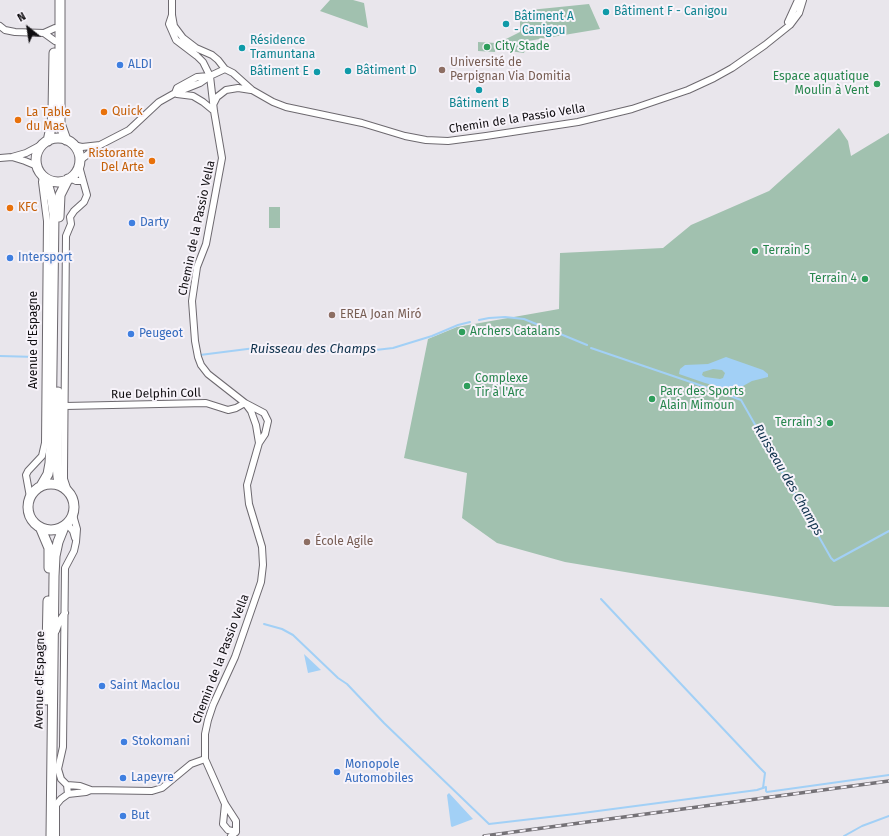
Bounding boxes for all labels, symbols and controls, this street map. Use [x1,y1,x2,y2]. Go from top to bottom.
place label: Bâtiment F - Canigou [614,5,728,19]
marker: Bâtiment F - Canigou [601,7,611,17]
north arrow [8,8,48,48]
text: N [15,10,28,25]
place label: Bâtiment A - Canigou [514,10,574,38]
marker: Bâtiment A - Canigou [501,19,511,29]
place label: Résidence Tramuntana [250,34,315,62]
place label: City Stade [495,40,549,54]
marker: City Stade [482,42,492,52]
marker: Résidence Tramuntana [237,43,247,53]
place label: Université de Perpignan Via Domitia [450,56,571,84]
place label: ALDI [128,58,152,72]
marker: ALDI [115,60,125,70]
place label: Bâtiment D [356,64,417,78]
place label: Bâtiment E [250,65,309,79]
marker: Université de Perpignan Via Domitia [437,65,447,75]
marker: Bâtiment D [343,66,353,76]
marker: Bâtiment E [312,67,322,77]
place label: Espace aquatique Moulin à Vent [773,70,869,98]
marker: Espace aquatique Moulin à Vent [872,79,882,89]
marker: Bâtiment B [474,85,484,95]
place label: Bâtiment B [449,97,509,111]
street label: Chemin de la Passio Vella [448,101,586,137]
place label: Quick [112,105,143,119]
place label: La Table du Mas [26,106,71,134]
marker: Quick [99,107,109,117]
marker: La Table du Mas [13,115,23,125]
place label: Ristorante Del Arte [88,147,144,175]
marker: Ristorante Del Arte [147,156,157,166]
street label: Chemin de la Passio Vella [176,159,218,297]
place label: KFC [18,201,37,215]
marker: KFC [5,203,15,213]
place label: Darty [140,216,169,230]
marker: Darty [127,218,137,228]
place label: Terrain 5 [763,244,810,258]
marker: Terrain 5 [750,246,760,256]
place label: Intersport [18,251,72,265]
marker: Intersport [5,253,15,263]
place label: Terrain 4 [810,272,857,286]
marker: Terrain 4 [860,274,870,284]
street label: Avenue d'Espagne [27,291,41,389]
place label: EREA Joan Miró [340,308,421,322]
marker: EREA Joan Miró [327,310,337,320]
place label: Archers Catalans [470,325,560,339]
place label: Peugeot [139,327,183,341]
marker: Archers Catalans [457,327,467,337]
marker: Peugeot [126,329,136,339]
water label: Ruisseau des Champs [250,341,376,357]
place label: Complexe Tir à l'Arc [475,372,528,400]
marker: Complexe Tir à l'Arc [462,381,472,391]
place label: Parc des Sports Alain Mimoun [660,385,744,413]
street label: Rue Delphin Coll [111,386,201,402]
marker: Parc des Sports Alain Mimoun [647,394,657,404]
place label: Terrain 3 [775,416,822,430]
marker: Terrain 3 [825,418,835,428]
water label: Ruisseau des Champs [750,422,826,538]
place label: École Agile [315,535,373,549]
marker: École Agile [302,537,312,547]
street label: Chemin de la Passio Vella [190,592,252,726]
street label: Avenue d'Espagne [32,631,48,729]
place label: Saint Maclou [110,679,180,693]
marker: Saint Maclou [97,681,107,691]
place label: Stokomani [132,735,190,749]
marker: Stokomani [119,737,129,747]
place label: Monopole Automobiles [345,758,413,786]
marker: Monopole Automobiles [332,767,342,777]
place label: Lapeyre [131,771,174,785]
marker: Lapeyre [118,773,128,783]
place label: But [131,809,150,823]
marker: But [118,811,128,821]

